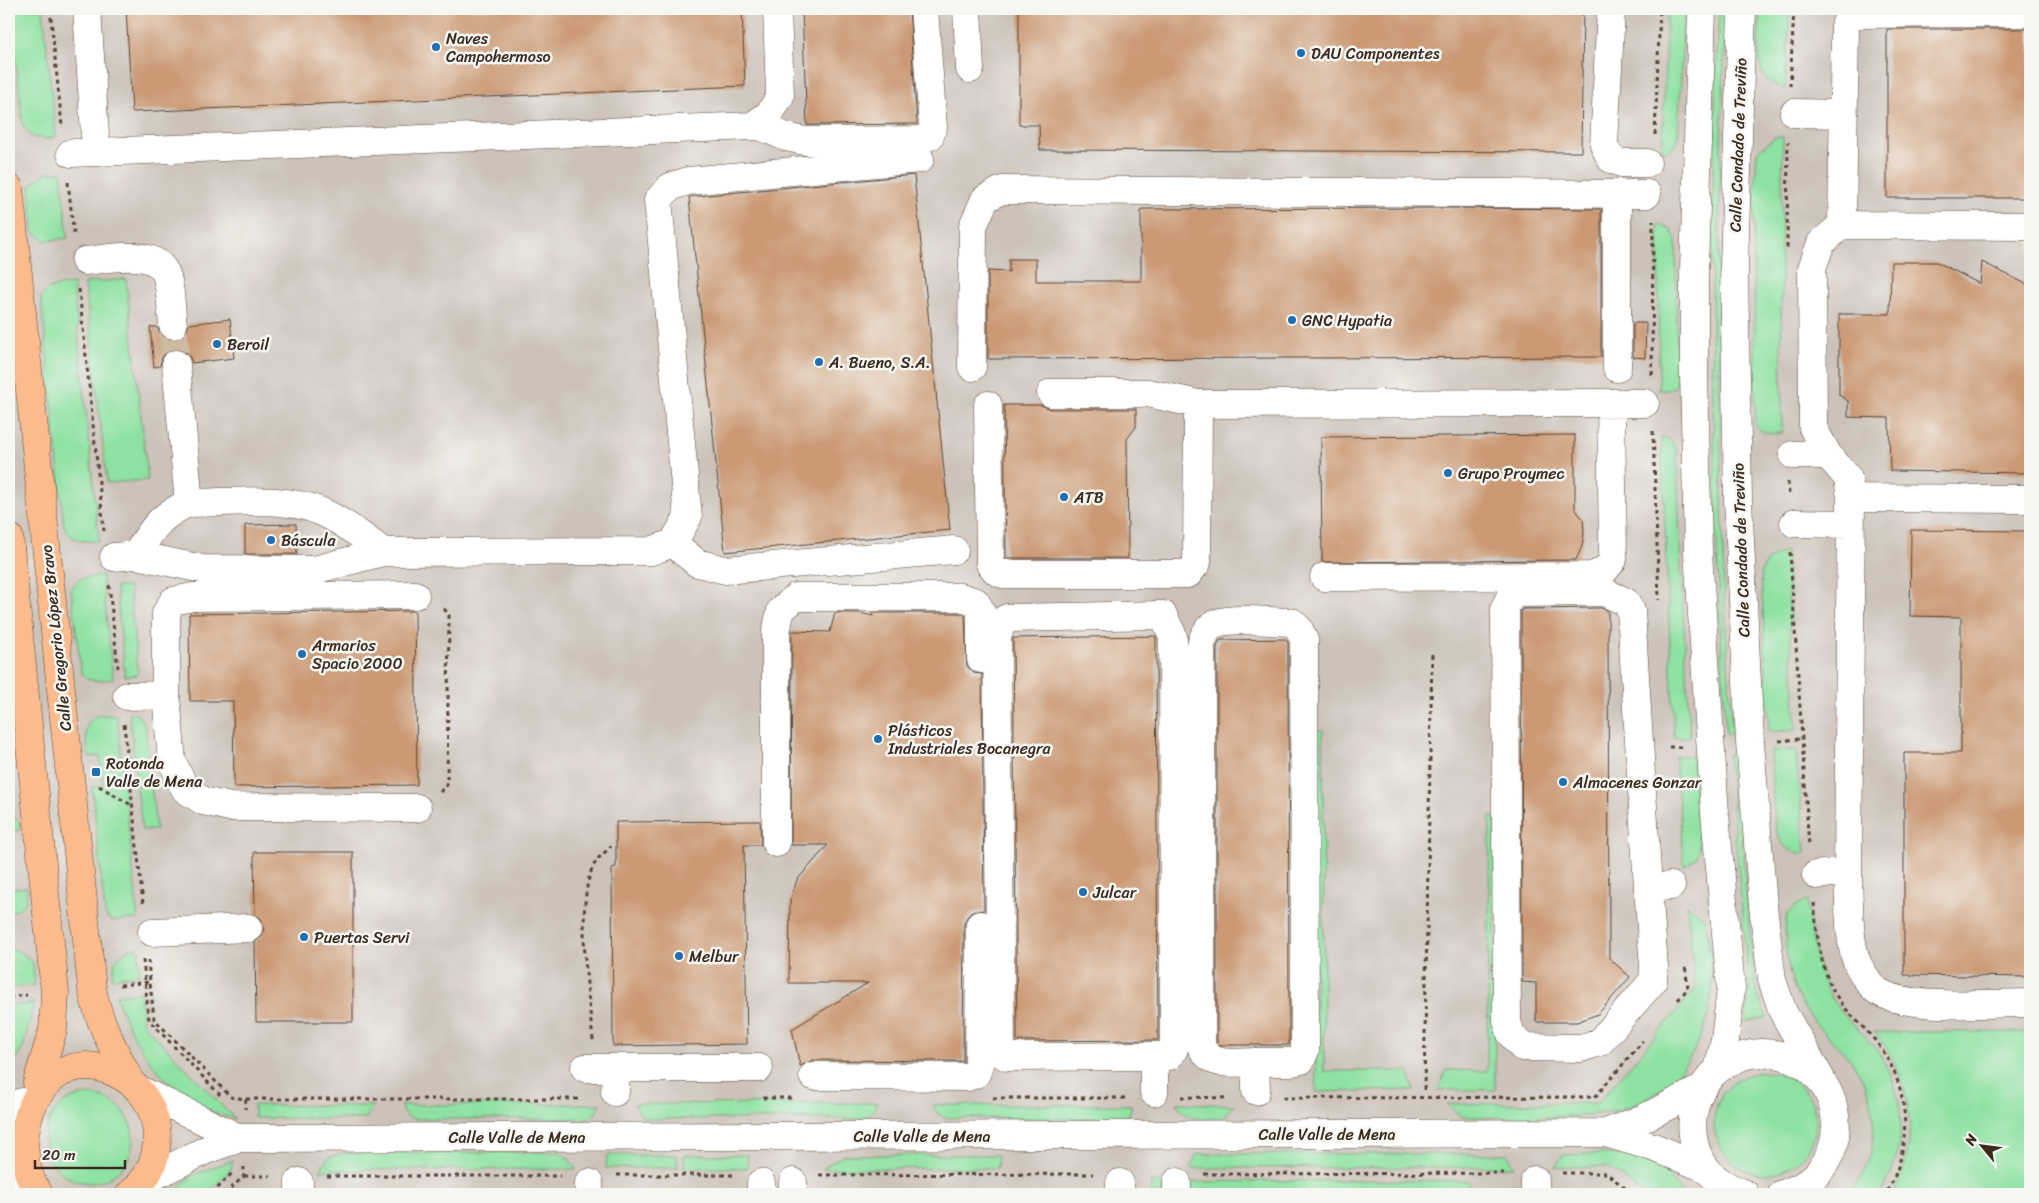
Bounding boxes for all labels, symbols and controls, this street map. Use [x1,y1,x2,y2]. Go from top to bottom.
place label: Naves Campohermoso [446,24,551,71]
place label: DAU Componentes [1311,39,1440,68]
marker: Naves Campohermoso [430,41,442,53]
marker: DAU Componentes [1295,47,1307,59]
street label: Calle Condado de Treviño [1720,57,1756,233]
place label: GNC Hypatia [1302,306,1392,335]
marker: GNC Hypatia [1286,314,1298,326]
place label: Beroil [227,330,269,359]
marker: Beroil [211,338,223,350]
place label: A. Bueno, S.A. [828,348,931,377]
marker: A. Bueno, S.A. [813,356,825,368]
place label: Grupo Proymec [1458,459,1565,488]
street label: Calle Condado de Treviño [1723,462,1759,638]
marker: Grupo Proymec [1442,467,1454,479]
place label: ATB [1073,483,1104,512]
marker: ATB [1058,491,1070,503]
place label: Báscula [281,526,337,555]
marker: Báscula [265,534,277,546]
street label: Calle Gregorio López Bravo [32,543,80,733]
place label: Armarios Spacio 2000 [311,631,403,678]
marker: Armarios Spacio 2000 [296,648,308,660]
place label: Plásticos Industriales Bocanegra [887,716,1052,763]
marker: Plásticos Industriales Bocanegra [872,733,884,745]
place label: Rotonda Valle de Mena [106,749,203,796]
marker: Rotonda Valle de Mena [90,766,102,778]
place label: Almacenes Gonzar [1572,768,1703,797]
marker: Almacenes Gonzar [1557,776,1569,788]
place label: Julcar [1092,878,1138,907]
marker: Julcar [1077,886,1089,898]
place label: Puertas Servi [314,923,410,952]
marker: Puertas Servi [298,931,310,943]
place label: Melbur [689,942,740,971]
marker: Melbur [673,950,685,962]
street label: Calle Valle de Mena [1259,1120,1395,1149]
north arrow [1956,1120,2006,1170]
street label: Calle Valle de Mena [854,1122,990,1151]
street label: Calle Valle de Mena [449,1123,585,1152]
text: N [1957,1129,1984,1151]
scale bar [35,1138,125,1170]
text: 20 m [42,1142,76,1168]

